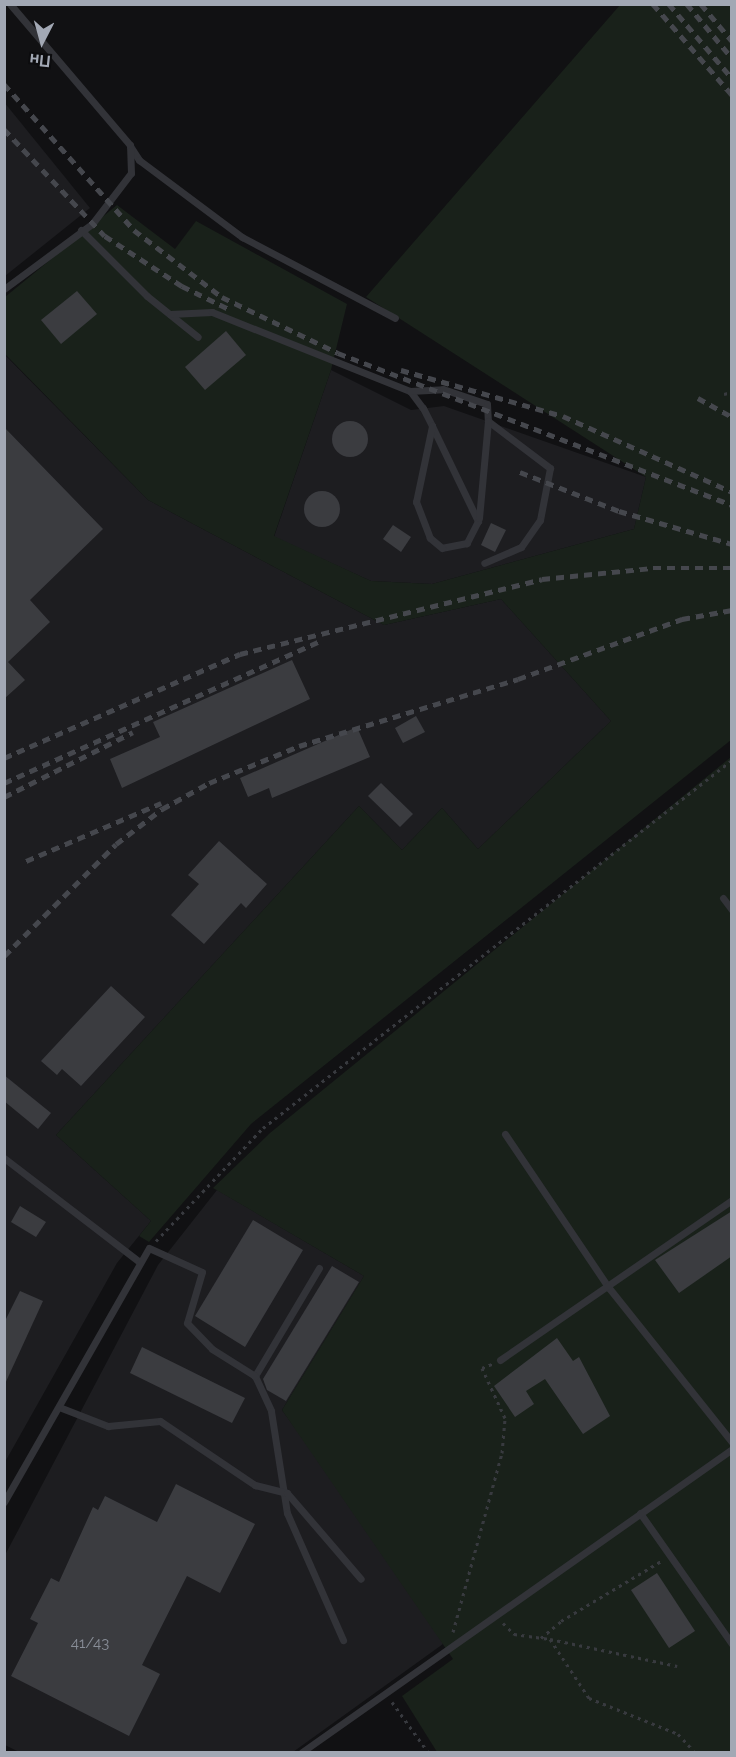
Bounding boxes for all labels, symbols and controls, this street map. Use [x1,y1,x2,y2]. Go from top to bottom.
north arrow [12,12,72,72]
text: Пн [28,50,52,71]
house number: 41/43 [71,1635,109,1653]

